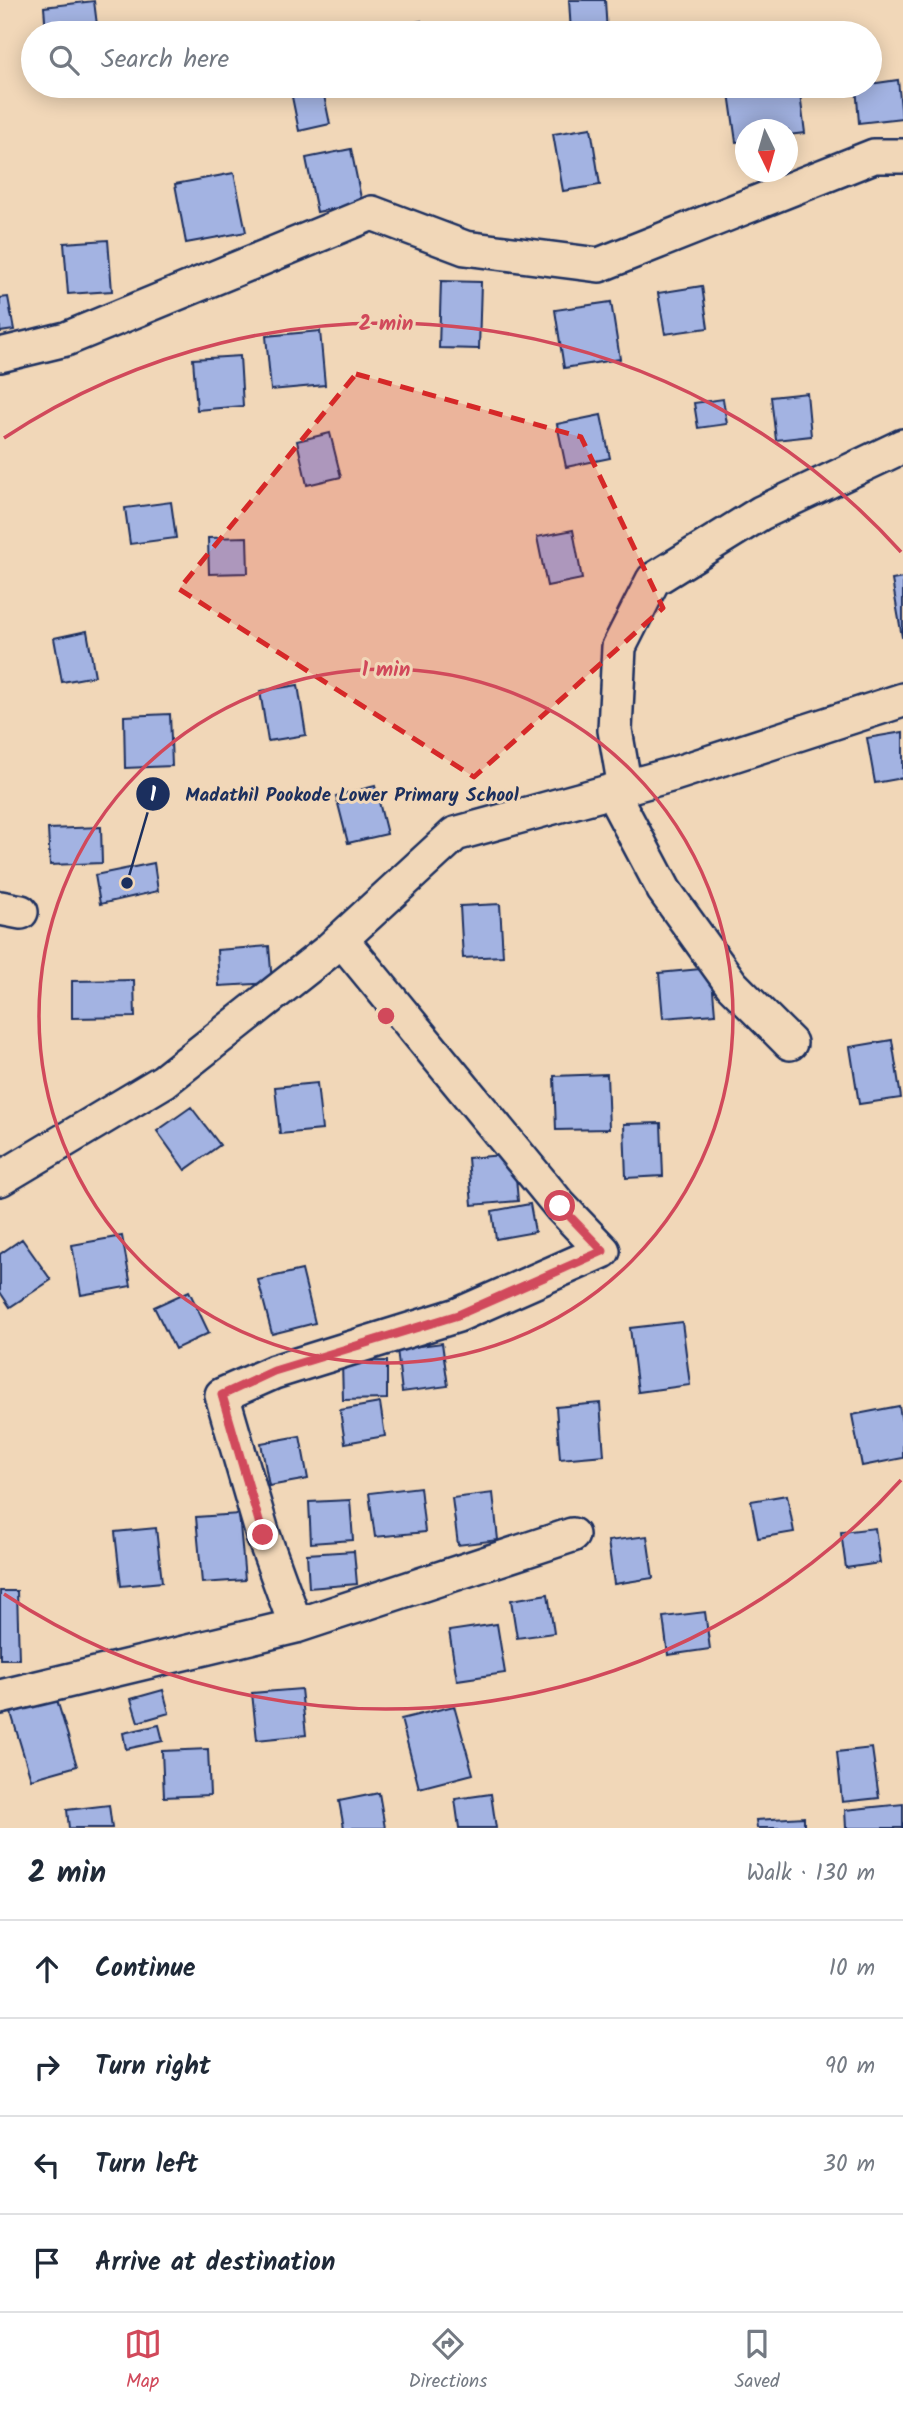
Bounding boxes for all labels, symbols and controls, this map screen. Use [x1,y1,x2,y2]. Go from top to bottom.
search box [21,21,882,98]
text: Search here [101,39,229,81]
icon: search [45,41,83,79]
north arrow [735,119,798,182]
text: 2 min [359,308,413,341]
text: 1 min [362,654,410,687]
callout: Madathil Pookode Lower Primary School [136,774,532,814]
text: 1 [150,779,157,812]
text: Madathil Pookode Lower Primary School [185,781,520,811]
centre of rings [374,1004,398,1028]
route start [544,1190,575,1221]
route end [247,1519,278,1550]
text: 2 min [28,1850,106,1898]
text: Walk · 130 m [747,1856,875,1892]
text: Continue [95,1948,196,1990]
icon: ahead [28,1950,66,1988]
text: 10 m [829,1951,875,1987]
text: Turn right [95,2046,211,2088]
icon: right [28,2048,66,2086]
text: 90 m [825,2049,875,2085]
text: Turn left [95,2144,198,2186]
icon: left [28,2146,66,2184]
text: 30 m [823,2147,875,2183]
text: Arrive at destination [95,2242,335,2284]
icon: arrive [28,2244,66,2282]
tab: Map [124,2325,162,2397]
tab: Directions [409,2325,487,2397]
tab: Saved [734,2325,779,2397]

